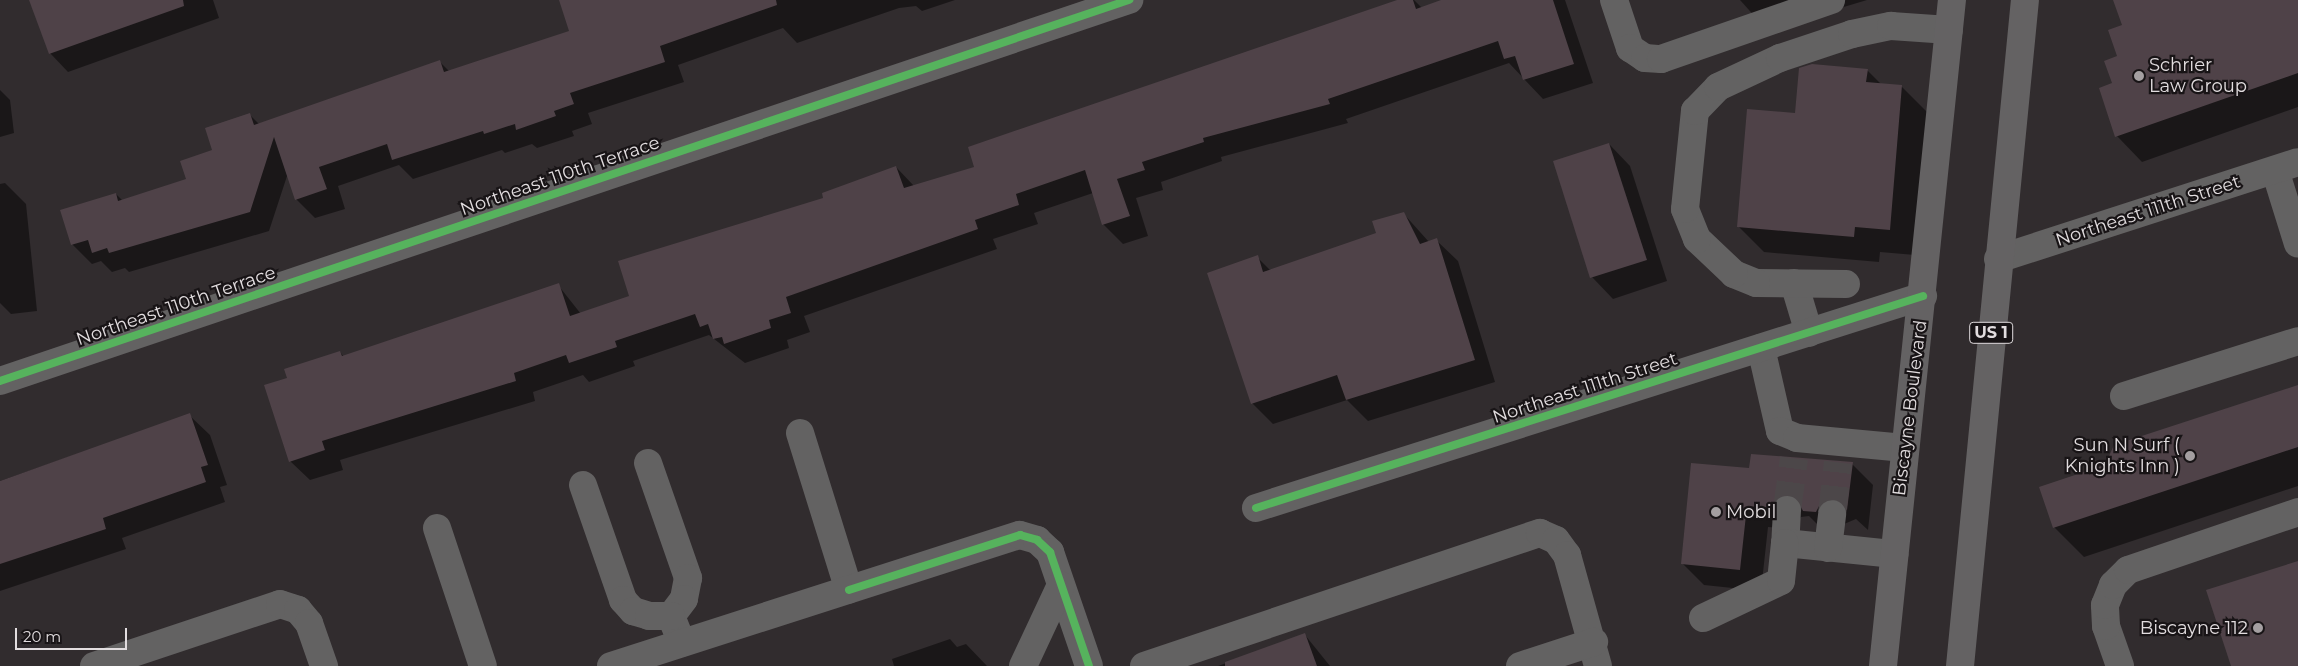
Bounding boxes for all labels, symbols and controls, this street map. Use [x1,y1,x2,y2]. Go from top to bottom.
place label: Schrier Law Group [2149,55,2247,98]
marker: Schrier Law Group [2133,70,2145,82]
street label: Northeast 110th Terrace [457,132,663,220]
street label: Northeast 111th Street [2053,171,2243,251]
street label: Northeast 110th Terrace [73,262,279,350]
street label: Biscayne Boulevard [1889,319,1931,497]
road number: US 1 [1968,319,2014,346]
street label: Northeast 111th Street [1490,348,1680,428]
place label: Sun N Surf ( Knights Inn ) [2065,435,2180,478]
marker: Sun N Surf ( Knights Inn ) [2184,450,2196,462]
place label: Mobil [1726,501,1776,523]
marker: Mobil [1710,506,1722,518]
place label: Biscayne 112 [2140,617,2248,639]
scale bar [18,618,130,650]
marker: Biscayne 112 [2252,622,2264,634]
text: 20 m [23,627,61,646]

